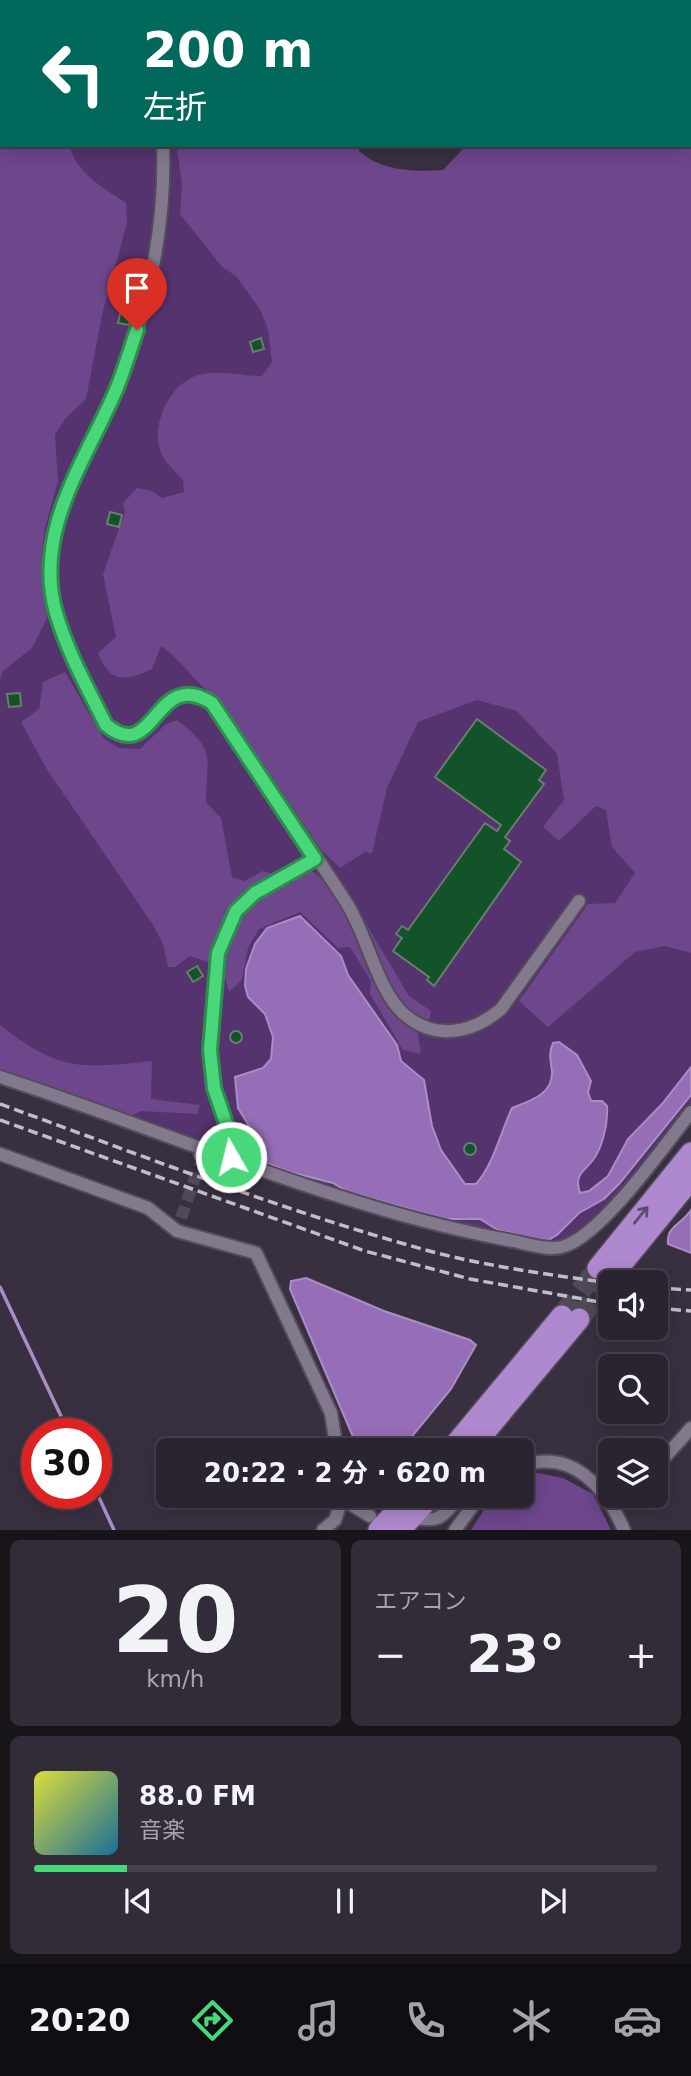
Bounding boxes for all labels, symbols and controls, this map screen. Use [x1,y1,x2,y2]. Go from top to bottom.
text: 200 m [143,22,313,79]
icon: left [28,28,119,119]
text: 左折 [143,88,207,126]
pin [107,258,167,330]
icon: arrive [118,269,156,307]
position arrow [194,1120,268,1194]
one-way arrow [633,1206,649,1224]
map controls [598,1270,668,1508]
button: sound [598,1270,668,1340]
button: search [598,1354,668,1424]
speed limit sign: 30 [21,1418,112,1509]
button: layers [598,1438,668,1508]
text: 20:22 · 2 分 · 620 m [204,1458,486,1488]
text: 20 [112,1568,239,1673]
text: エアコン [375,1588,467,1614]
text: 23° [467,1624,565,1684]
text: − [375,1633,406,1677]
text: + [625,1633,657,1677]
text: km/h [146,1666,204,1692]
text: 88.0 FM [139,1781,256,1811]
text: 音楽 [139,1817,185,1843]
icon: previous [119,1882,157,1920]
icon: pause [326,1882,364,1920]
icon: next [534,1882,572,1920]
icon: directions [188,1996,237,2045]
icon: music [294,1996,343,2045]
icon: phone [401,1996,450,2045]
icon: climate [507,1996,556,2045]
icon: car [613,1996,662,2045]
text: 20:20 [29,2001,131,2039]

